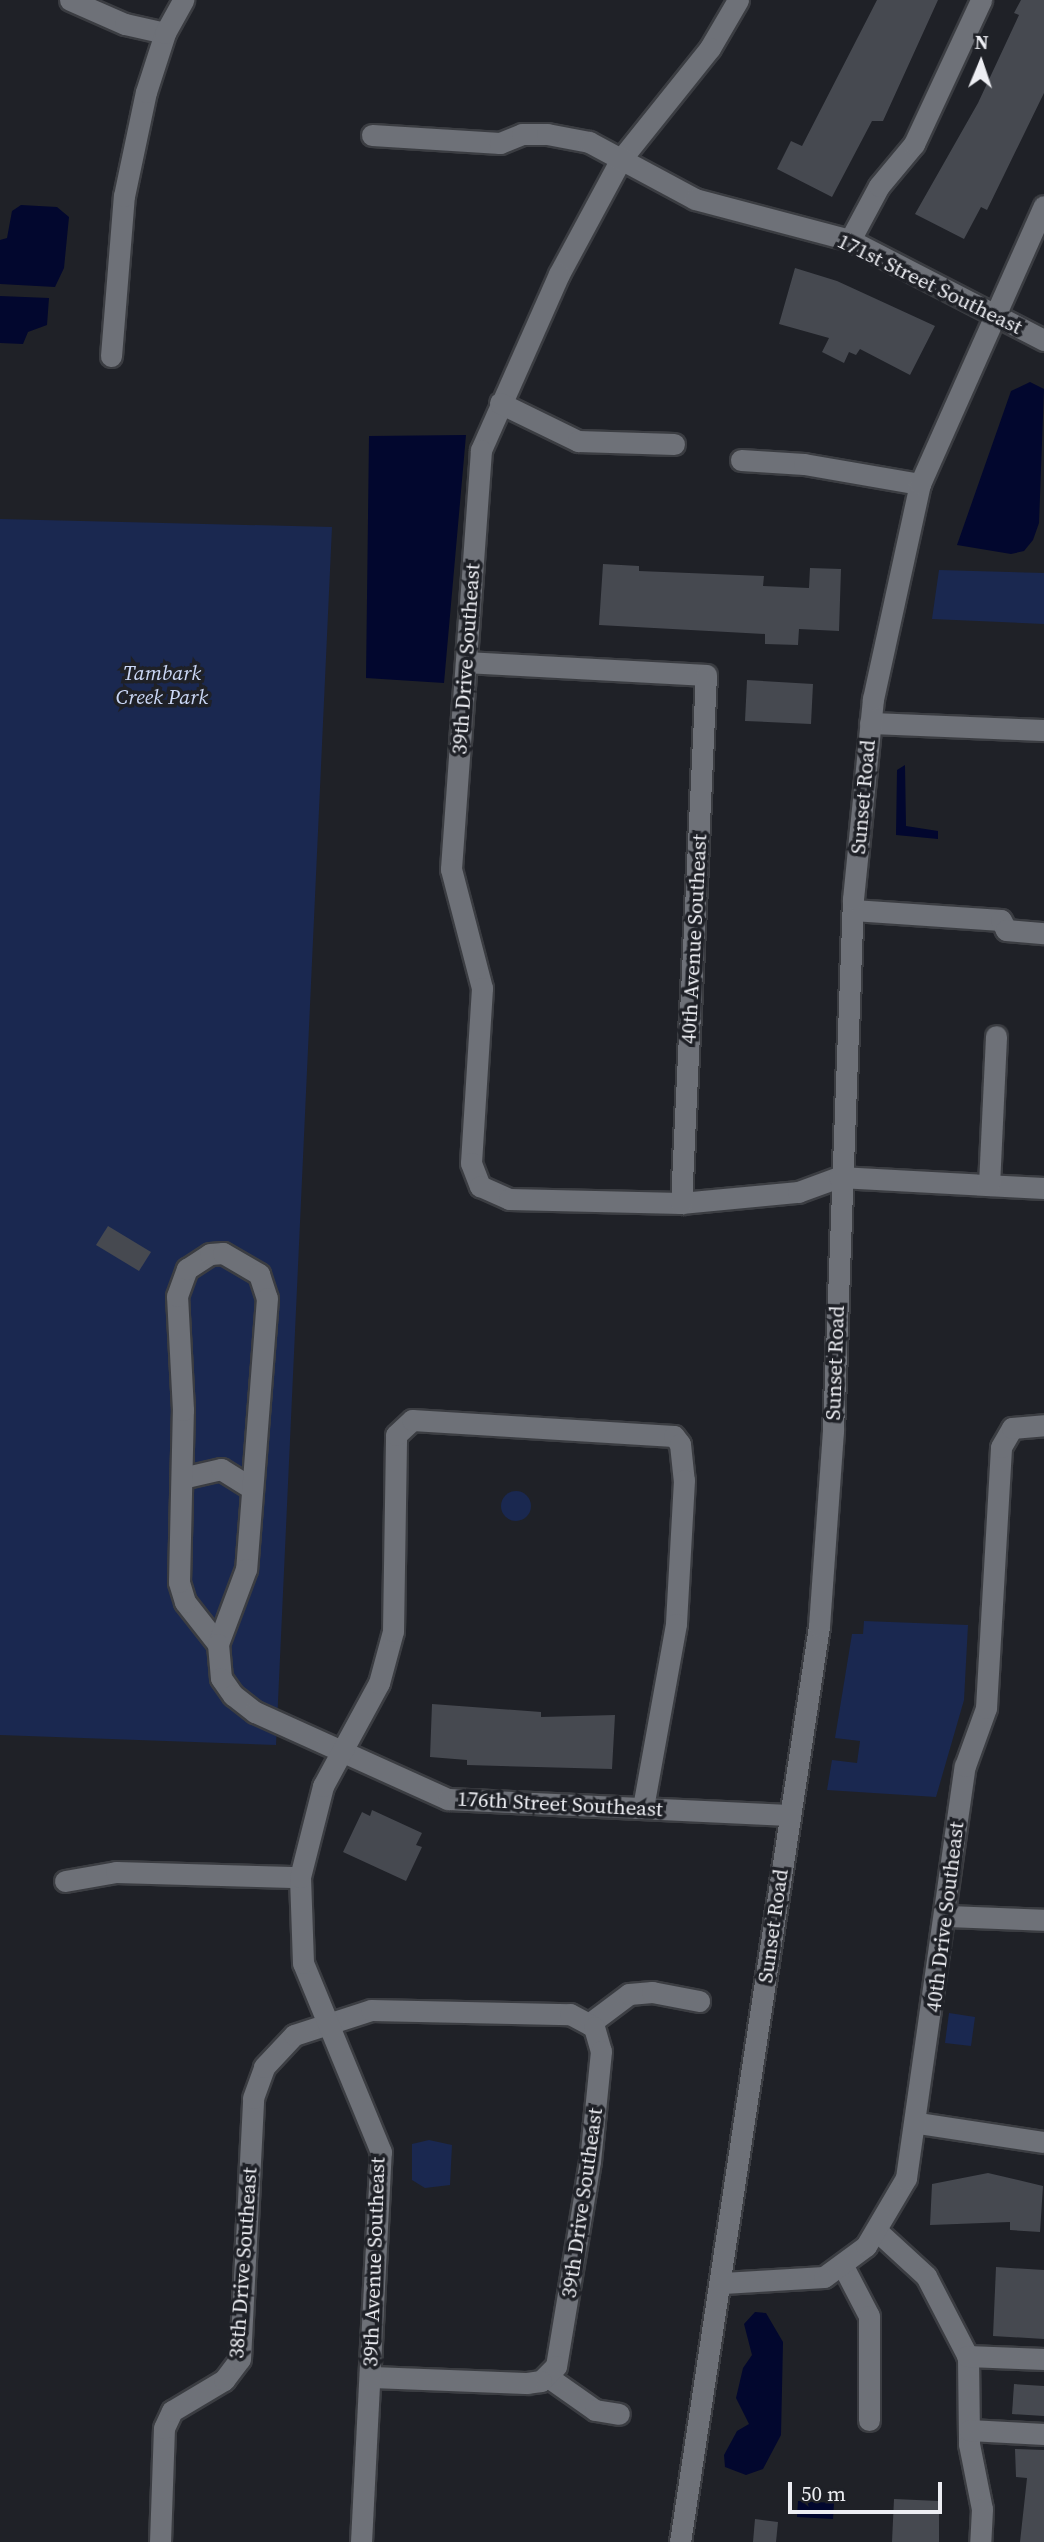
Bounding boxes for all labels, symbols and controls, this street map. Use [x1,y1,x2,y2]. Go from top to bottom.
north arrow [946,28,1016,98]
text: N [974,29,989,55]
street label: 171st Street Southeast [834,228,1026,340]
street label: 39th Drive Southeast [447,562,485,756]
park label: Tambark Creek Park [116,660,208,710]
street label: Sunset Road [845,739,881,855]
street label: 40th Avenue Southeast [676,833,712,1045]
street label: Sunset Road [820,1305,850,1421]
street label: 176th Street Southeast [457,1786,663,1822]
street label: 40th Drive Southeast [921,1820,969,2014]
street label: Sunset Road [753,1867,793,1985]
street label: 39th Drive Southeast [556,2106,608,2300]
street label: 39th Avenue Southeast [358,2157,390,2367]
street label: 38th Drive Southeast [224,2166,262,2360]
scale bar [792,2468,946,2512]
text: 50 m [801,2479,846,2508]

